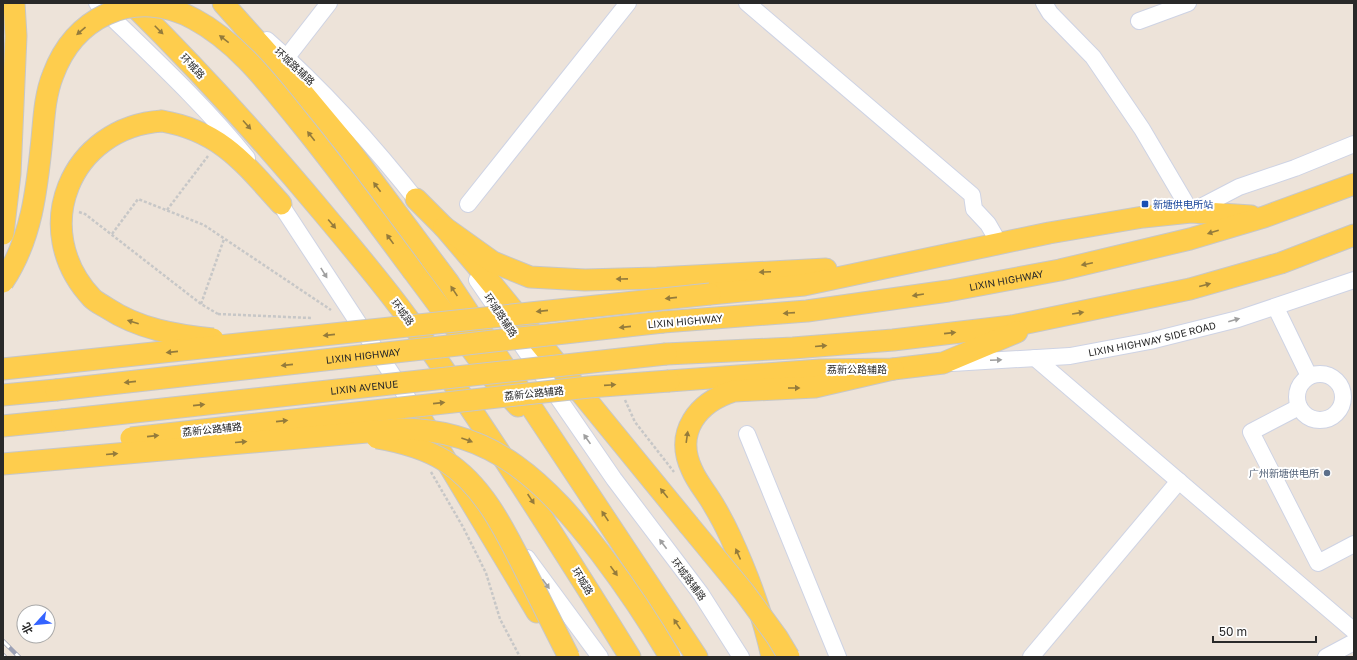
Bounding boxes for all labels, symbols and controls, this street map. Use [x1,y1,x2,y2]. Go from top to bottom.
one-way arrow [154,25,164,35]
one-way arrow [76,26,87,35]
one-way arrow [219,35,230,44]
street label: 环城路辅路 [273,45,317,87]
street label: 环城路 [178,51,208,81]
one-way arrow [243,120,252,130]
one-way arrow [307,130,315,141]
one-way arrow [373,182,381,192]
place label: 新塘供电所站 [1153,198,1213,210]
marker: 新塘供电所站 [1140,199,1150,209]
one-way arrow [328,218,337,229]
one-way arrow [1207,229,1219,235]
one-way arrow [385,234,394,245]
one-way arrow [1081,261,1093,267]
one-way arrow [321,267,328,279]
street label: LIXIN HIGHWAY [968,267,1045,293]
one-way arrow [759,269,771,276]
one-way arrow [615,276,628,282]
one-way arrow [1200,282,1212,288]
one-way arrow [450,286,458,297]
street label: 环城路辅路 [482,291,520,339]
one-way arrow [912,292,924,298]
one-way arrow [665,295,677,301]
street label: 环城路 [389,296,417,328]
one-way arrow [536,308,548,315]
one-way arrow [783,309,795,316]
one-way arrow [1072,310,1085,316]
street label: LIXIN HIGHWAY [647,312,724,330]
one-way arrow [1228,317,1240,323]
one-way arrow [126,319,138,325]
street label: LIXIN HIGHWAY SIDE ROAD [1087,319,1217,358]
one-way arrow [619,323,631,330]
one-way arrow [944,330,956,337]
one-way arrow [323,332,335,338]
one-way arrow [815,342,827,349]
street label: LIXIN HIGHWAY [325,345,402,366]
one-way arrow [166,348,178,355]
one-way arrow [990,357,1002,364]
one-way arrow [281,361,293,368]
street label: 荔新公路辅路 [827,363,887,375]
street label: LIXIN AVENUE [330,377,399,397]
one-way arrow [124,379,136,385]
one-way arrow [604,382,616,389]
street label: 荔新公路辅路 [504,384,564,402]
one-way arrow [788,385,801,391]
one-way arrow [433,400,445,407]
one-way arrow [192,402,205,408]
one-way arrow [276,418,288,424]
street label: 荔新公路辅路 [182,420,242,438]
one-way arrow [684,431,690,443]
one-way arrow [147,432,159,439]
one-way arrow [583,434,591,445]
one-way arrow [462,437,474,443]
one-way arrow [235,439,247,446]
one-way arrow [106,451,118,457]
place label: 广州新塘供电所 [1249,467,1319,479]
marker: 广州新塘供电所 [1322,468,1332,478]
one-way arrow [659,488,668,499]
one-way arrow [527,494,535,505]
one-way arrow [601,510,609,521]
one-way arrow [659,539,667,550]
one-way arrow [735,548,741,559]
street label: 环城路辅路 [669,555,709,603]
street label: 环城路 [570,565,596,597]
one-way arrow [610,566,618,576]
one-way arrow [542,579,550,589]
north arrow [16,604,56,644]
one-way arrow [673,618,680,630]
scale bar [1213,618,1316,644]
text: 北 [18,621,35,637]
text: 50 m [1219,624,1247,639]

